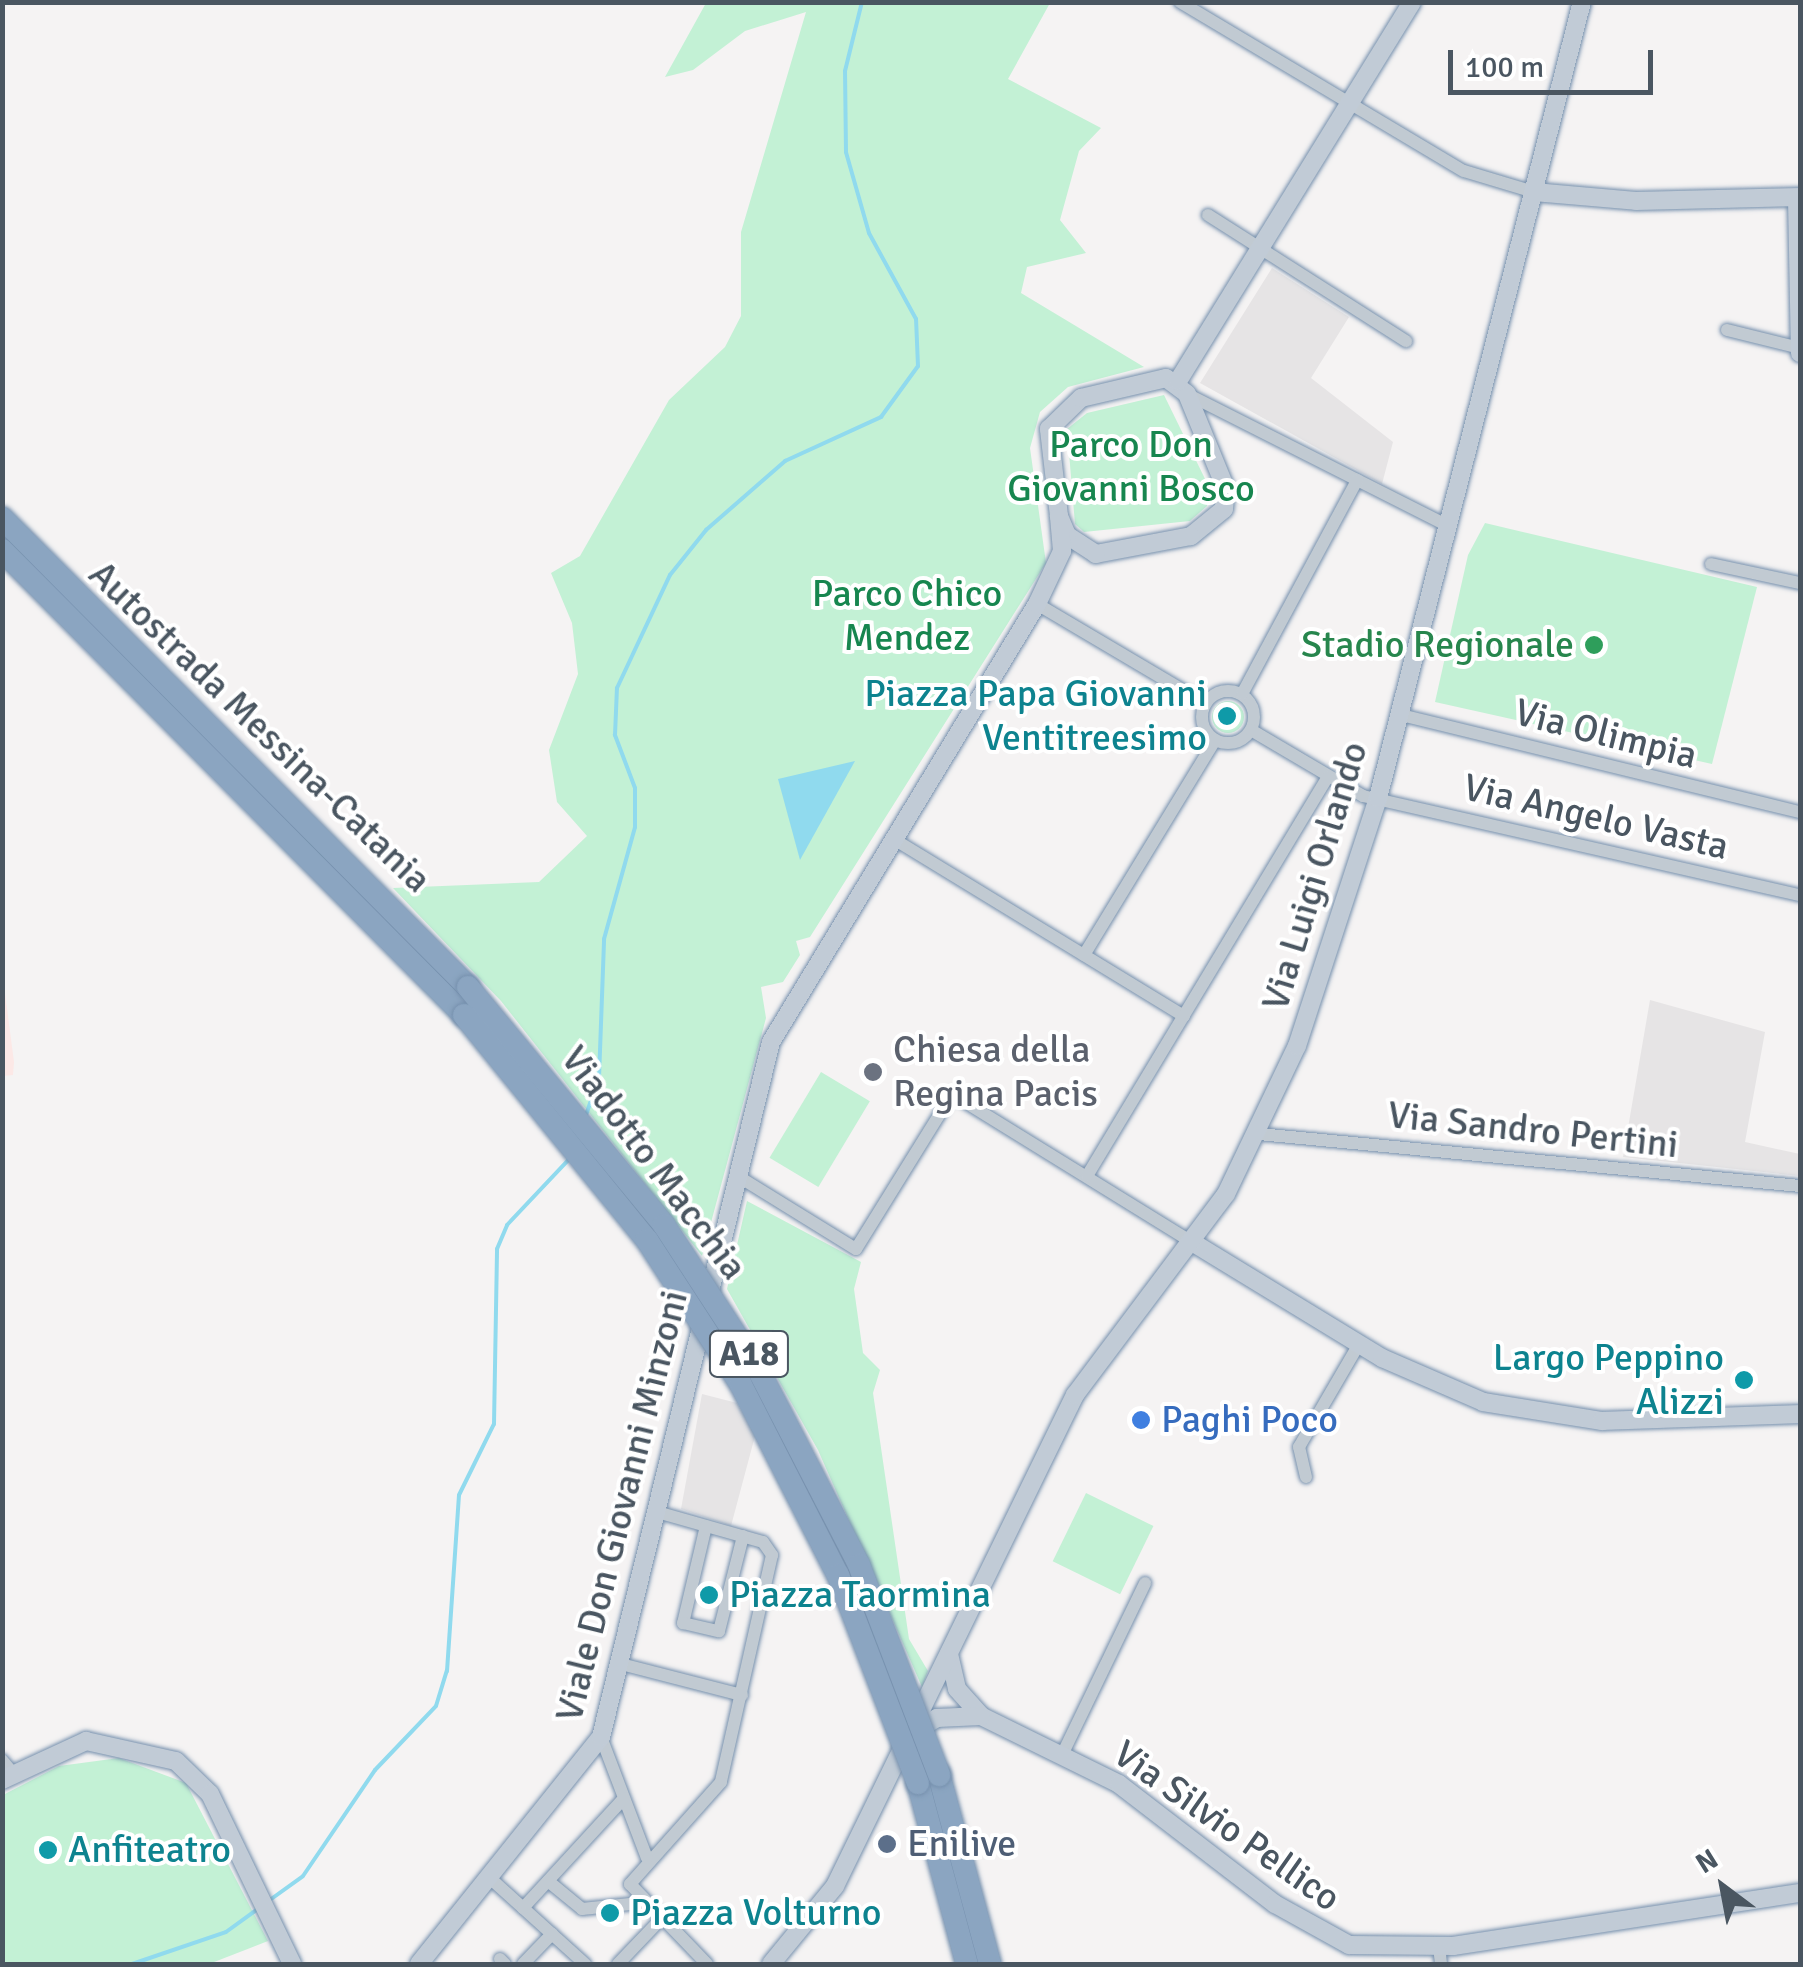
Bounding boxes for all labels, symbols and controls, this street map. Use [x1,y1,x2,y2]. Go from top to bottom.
scale bar [1453,30,1658,92]
text: 100 m [1465,49,1544,86]
park label: Parco Don Giovanni Bosco [1007,422,1255,512]
street label: Autostrada Messina-Catania [79,552,441,902]
park label: Parco Chico Mendez [812,571,1002,660]
place label: Stadio Regionale [1301,622,1574,668]
marker: Stadio Regionale [1583,634,1605,656]
place label: Piazza Papa Giovanni Ventitreesimo [864,671,1207,761]
street label: Via Olimpia [1510,689,1702,779]
marker: Piazza Papa Giovanni Ventitreesimo [1216,705,1238,727]
street label: Via Luigi Orlando [1253,736,1377,1016]
street label: Via Angelo Vasta [1459,764,1733,870]
place label: Chiesa della Regina Pacis [893,1027,1098,1116]
street label: Viadotto Macchia [551,1037,757,1289]
marker: Chiesa della Regina Pacis [862,1061,884,1083]
street label: Via Sandro Pertini [1386,1092,1680,1168]
street label: Viale Don Giovanni Minzoni [546,1286,698,1726]
road number: A18 [706,1324,792,1384]
place label: Largo Peppino Alizzi [1493,1335,1724,1425]
marker: Largo Peppino Alizzi [1733,1369,1755,1391]
place label: Paghi Poco [1161,1397,1338,1443]
marker: Paghi Poco [1130,1409,1152,1431]
place label: Piazza Taormina [729,1572,991,1618]
marker: Piazza Taormina [698,1584,720,1606]
street label: Via Silvio Pellico [1105,1731,1349,1921]
place label: Enilive [907,1821,1016,1867]
place label: Anfiteatro [68,1827,231,1873]
marker: Enilive [876,1833,898,1855]
north arrow [1673,1837,1773,1937]
marker: Anfiteatro [37,1839,59,1861]
text: N [1690,1842,1724,1881]
place label: Piazza Volturno [630,1890,881,1936]
marker: Piazza Volturno [599,1902,621,1924]

